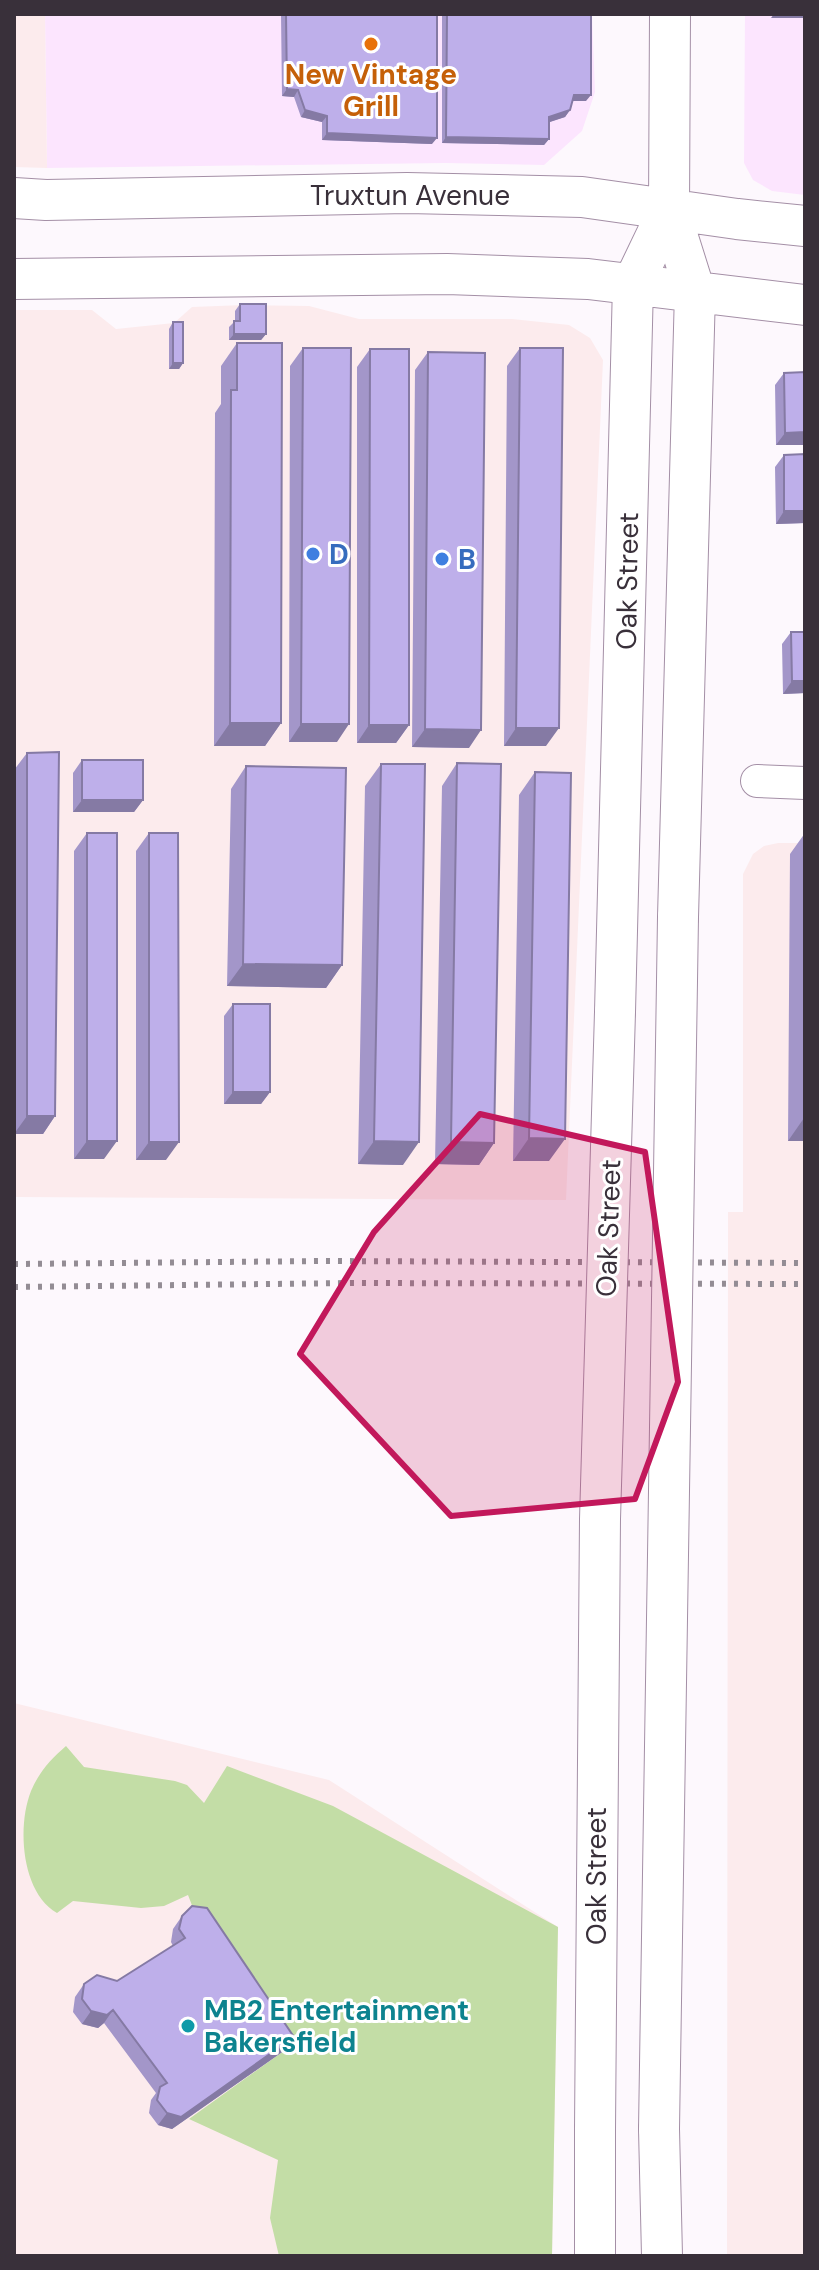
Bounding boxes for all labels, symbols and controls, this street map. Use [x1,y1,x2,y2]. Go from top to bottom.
marker: New Vintage Grill [362,35,380,53]
place label: New Vintage Grill [285,56,457,125]
street label: Truxtun Avenue [310,177,510,214]
street label: Oak Street [608,512,647,650]
place label: D [329,536,349,573]
place label: B [458,541,476,578]
marker: D [304,545,322,563]
marker: B [433,550,451,568]
street label: Oak Street [588,1158,629,1298]
street label: Oak Street [578,1807,615,1945]
place label: MB2 Entertainment Bakersfield [204,1992,469,2061]
marker: MB2 Entertainment Bakersfield [179,2017,197,2035]

